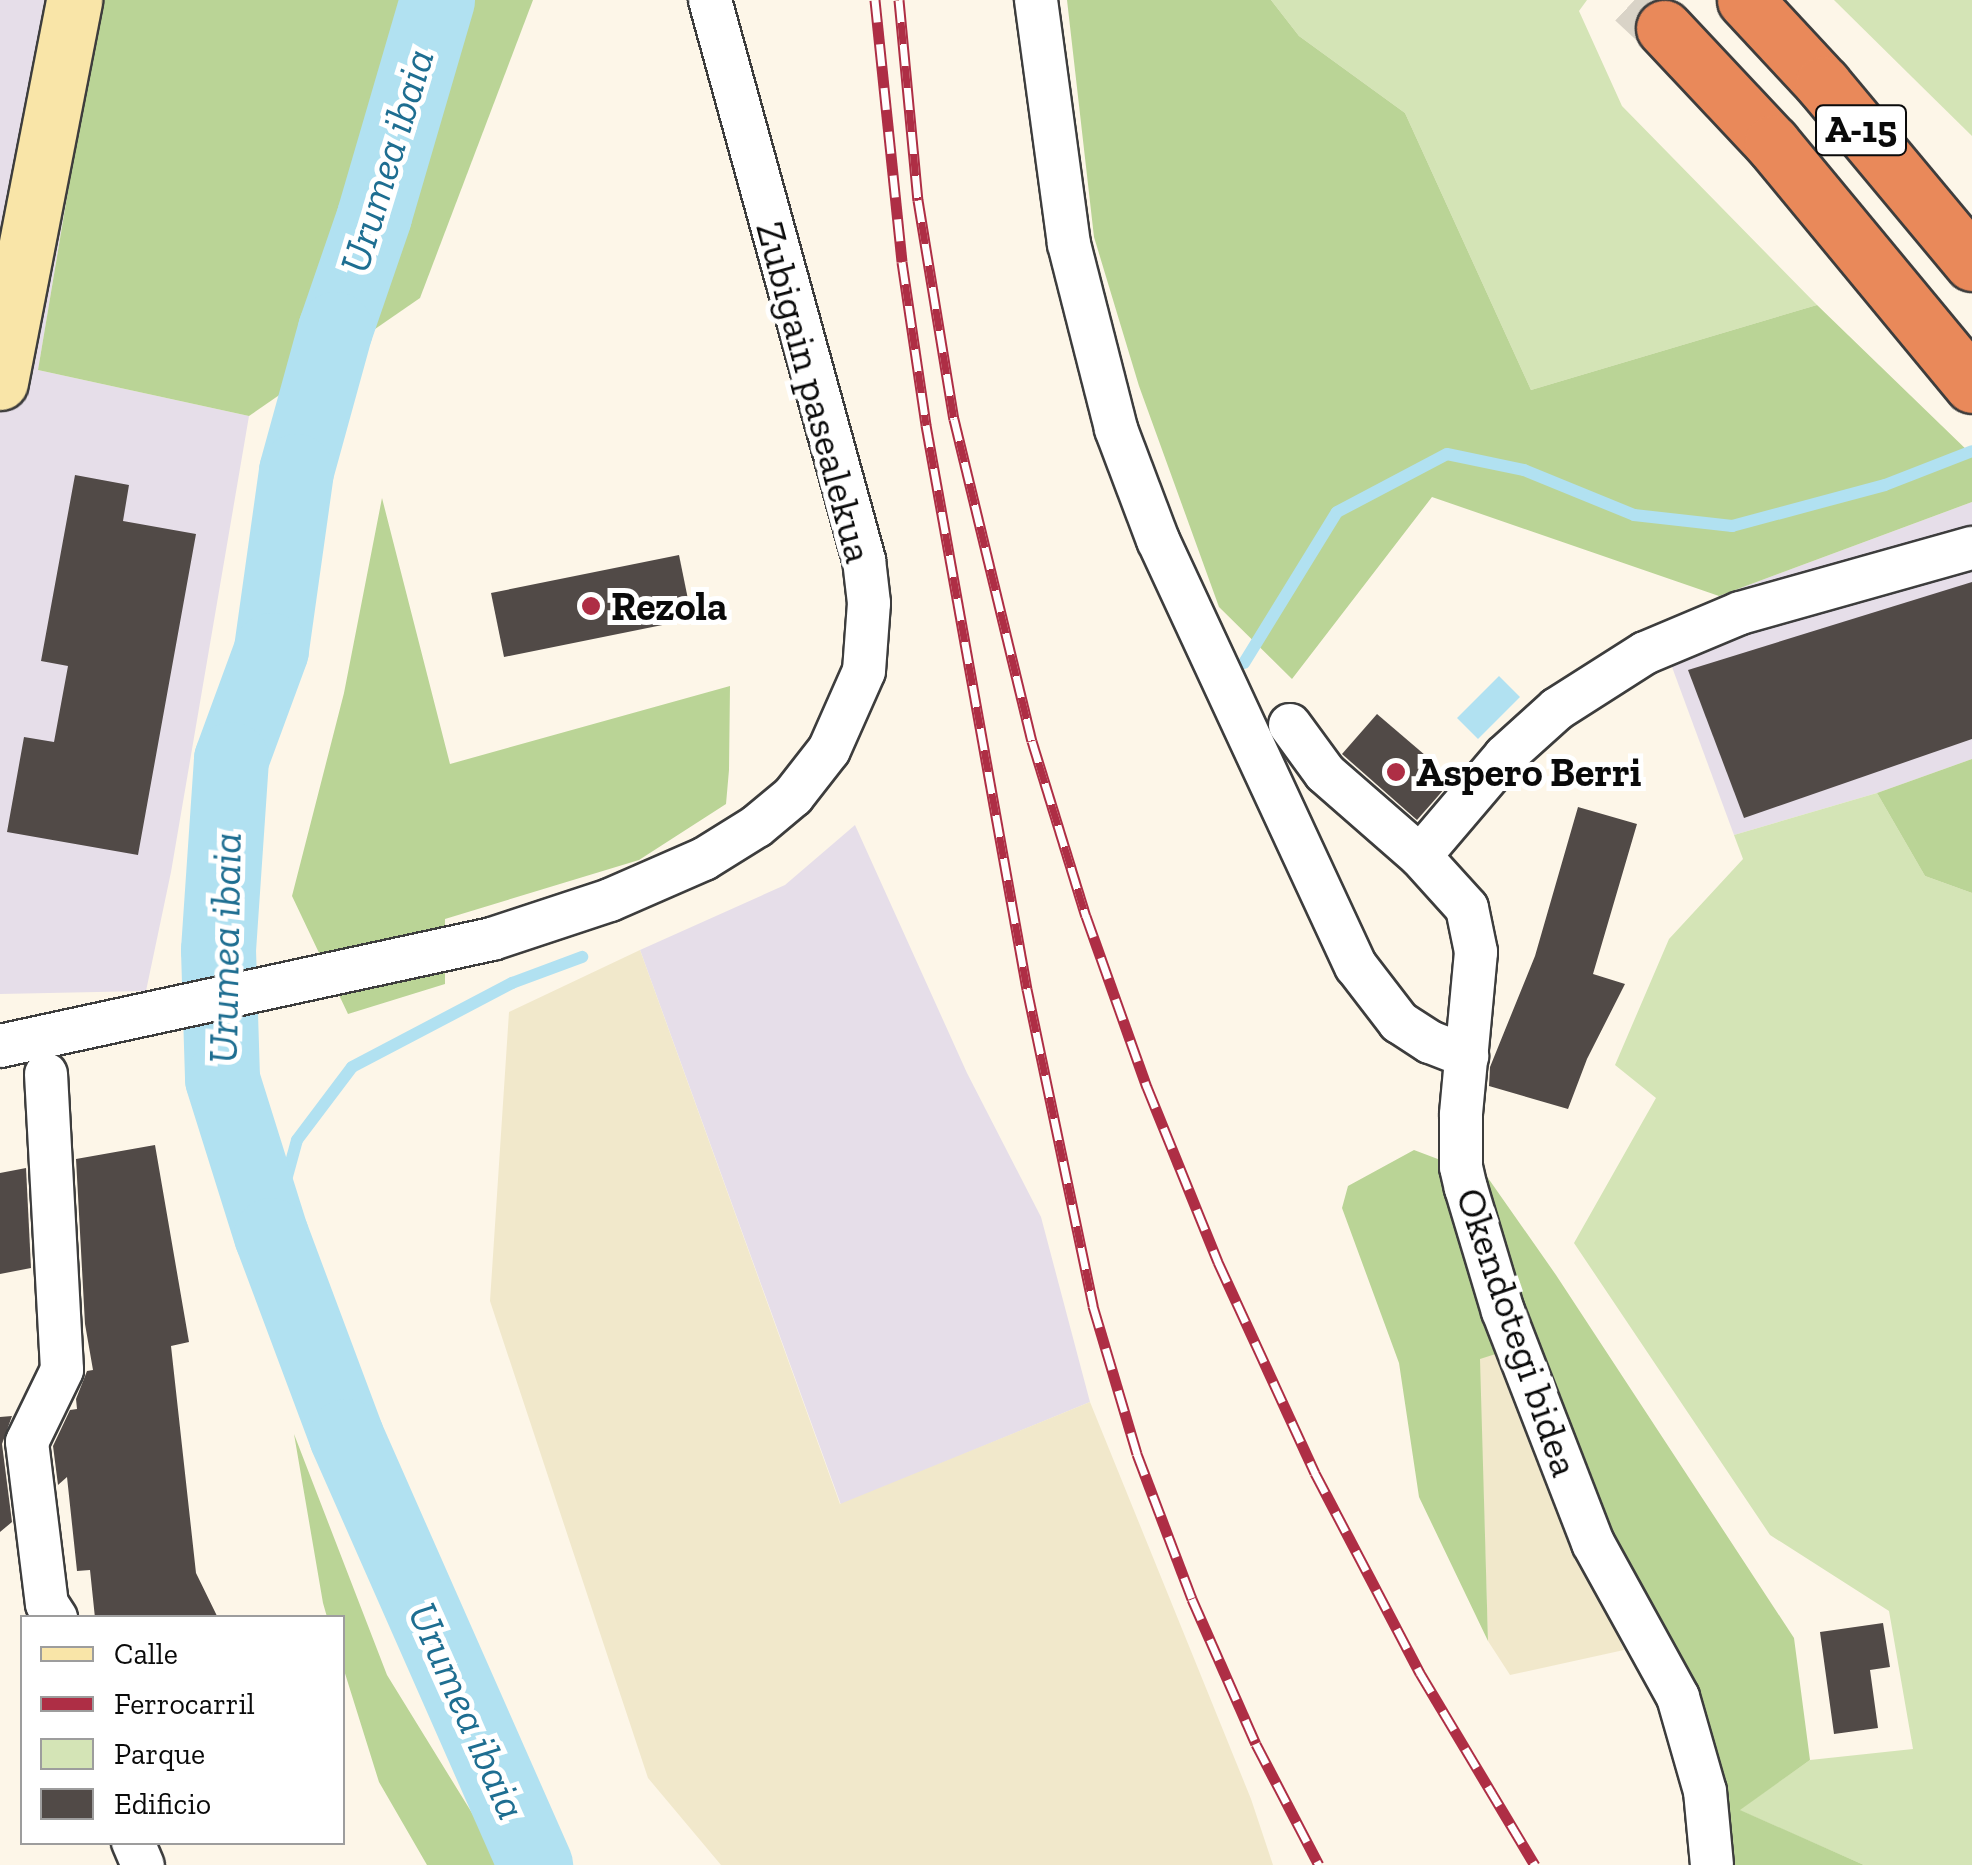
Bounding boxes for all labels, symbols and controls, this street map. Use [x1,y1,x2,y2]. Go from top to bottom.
water label: Urumea ibaia [329,43,445,279]
road number: A-15 [1814,97,1908,163]
street label: Zubigain pasealekua [746,216,884,568]
place label: Rezola [611,582,727,630]
marker: Rezola [580,595,602,617]
place label: Aspero Berri [1416,748,1641,796]
marker: Aspero Berri [1385,761,1407,783]
water label: Urumea ibaia [198,832,252,1064]
street label: Okendotegi bidea [1446,1182,1590,1482]
water label: Urumea ibaia [397,1595,537,1827]
legend [20,1615,345,1845]
text: Calle [114,1636,178,1672]
text: Ferrocarril [114,1686,255,1722]
text: Parque [114,1736,205,1772]
text: Edificio [114,1786,211,1822]

